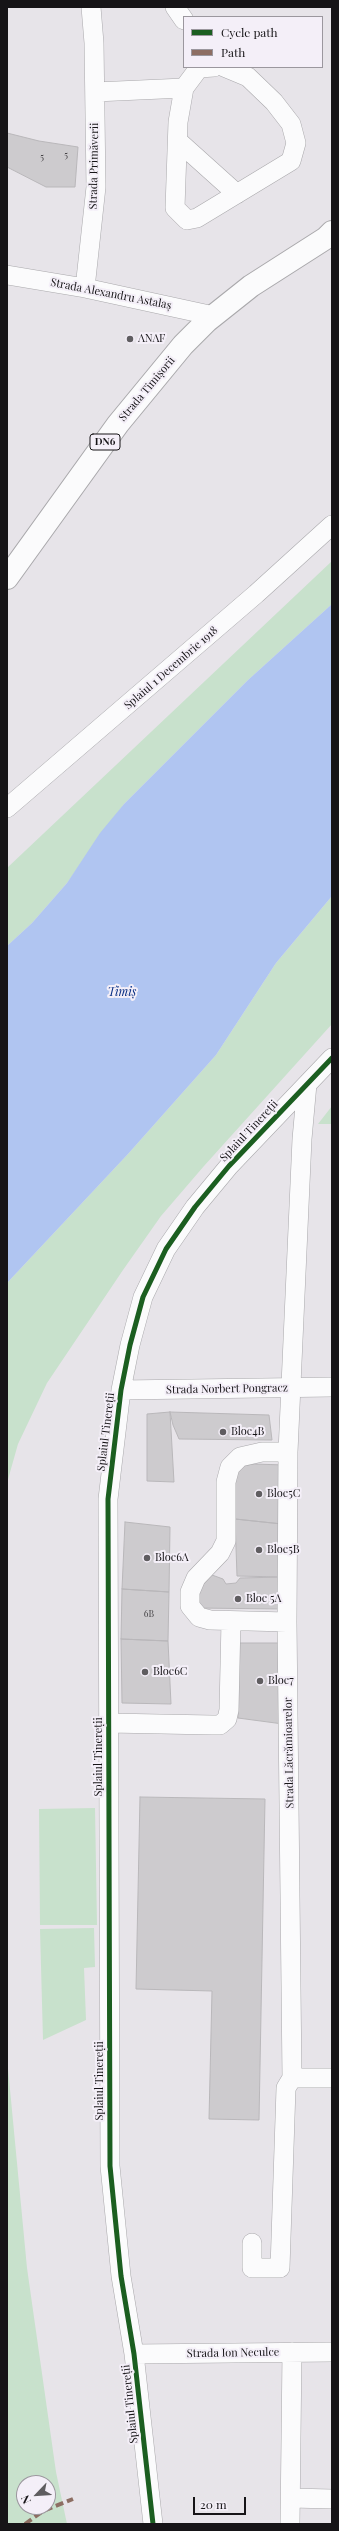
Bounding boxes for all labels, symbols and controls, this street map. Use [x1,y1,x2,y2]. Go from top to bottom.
legend [183,16,323,68]
text: Cycle path [221,24,278,40]
text: Path [221,44,245,60]
street label: Strada Primăverii [87,123,101,209]
house number: 5 [64,150,68,160]
house number: 5 [40,152,44,162]
street label: Strada Alexandru Astalaș [49,276,173,312]
place label: ANAF [138,332,165,346]
marker: ANAF [125,334,135,344]
street label: Strada Timișorii [116,354,178,424]
road number: DN6 [90,434,120,450]
street label: Splaiul 1 Decembrie 1918 [122,624,220,712]
water label: Timiș [108,985,136,999]
street label: Splaiul Tinereții [217,1098,281,1164]
street label: Strada Norbert Pongracz [166,1381,288,1397]
street label: Splaiul Tinereții [95,1392,117,1472]
place label: Bloc4B [231,1425,264,1439]
marker: Bloc4B [218,1427,228,1437]
place label: Bloc5C [267,1487,300,1501]
marker: Bloc5C [254,1489,264,1499]
place label: Bloc5B [267,1543,300,1557]
marker: Bloc5B [254,1545,264,1555]
place label: Bloc6A [155,1551,189,1565]
marker: Bloc6A [142,1553,152,1563]
place label: Bloc 5A [246,1592,281,1606]
marker: Bloc 5A [233,1594,243,1604]
house number: 6B [144,1609,154,1619]
place label: Bloc6C [153,1665,187,1679]
marker: Bloc6C [140,1667,150,1677]
place label: Bloc7 [268,1674,294,1688]
marker: Bloc7 [255,1676,265,1686]
street label: Strada Lăcrămioarelor [281,1697,297,1809]
street label: Splaiul Tinereții [92,1717,106,1797]
street label: Splaiul Tinereții [93,2041,107,2121]
street label: Strada Ion Neculce [187,2346,279,2360]
street label: Splaiul Tinereții [119,2364,141,2444]
north arrow [16,2475,56,2515]
scale bar [195,2489,248,2515]
text: N [17,2493,34,2507]
text: 20 m [200,2496,227,2512]

